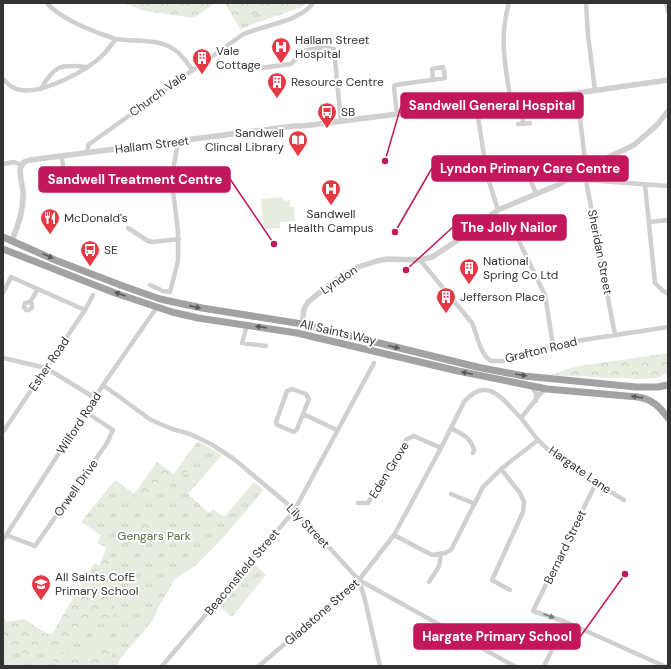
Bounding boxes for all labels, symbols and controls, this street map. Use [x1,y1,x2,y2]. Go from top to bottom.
place label: Hallam Street Hospital [295,32,370,62]
hospital icon: Hallam Street Hospital [270,36,292,64]
place label: Vale Cottage [216,43,261,73]
building icon: Vale Cottage [191,47,213,75]
street label: Church Vale [126,68,190,120]
building icon: Resource Centre [266,71,288,99]
place label: Resource Centre [291,74,384,90]
callout: Sandwell General Hospital [401,93,583,118]
text: Sandwell General Hospital [409,97,575,114]
bus stop icon: SB [316,101,338,129]
place label: SB [341,104,355,120]
place label: Sandwell Clincal Library [205,125,284,155]
library icon: Sandwell Clincal Library [287,129,309,157]
street label: Hallam Street [114,132,190,157]
callout: Lyndon Primary Care Centre [432,156,628,181]
text: Lyndon Primary Care Centre [440,160,620,177]
callout: Sandwell Treatment Centre [39,167,230,192]
text: Sandwell Treatment Centre [48,171,222,188]
hospital icon: Sandwell Health Campus [320,178,342,206]
place label: Sandwell Health Campus [288,206,374,236]
restaurant icon: McDonald's [39,207,61,235]
street label: Sheridan Street [584,208,616,296]
place label: McDonald's [64,210,128,226]
callout: The Jolly Nailor [453,215,566,240]
text: The Jolly Nailor [461,219,558,236]
bus stop icon: SE [79,239,101,267]
place label: SE [104,242,118,258]
place label: National Spring Co Ltd [483,253,558,283]
one-way arrow [42,254,54,260]
building icon: National Spring Co Ltd [458,257,480,285]
street label: Lyndon [318,262,360,298]
building icon: Jefferson Place [435,286,457,314]
place label: Jefferson Place [460,289,545,305]
one-way arrow [113,291,125,297]
one-way arrow [189,304,201,310]
street label: All Saints Way [298,315,378,349]
one-way arrow [255,324,267,330]
street label: Grafton Road [503,333,579,367]
street label: Esher Road [25,334,73,394]
one-way arrow [388,344,400,350]
one-way arrow [461,369,473,375]
one-way arrow [515,372,527,378]
street label: Wilford Road [53,389,105,457]
one-way arrow [631,394,643,400]
street label: Eden Grove [365,438,413,501]
street label: Hargate Lane [545,442,615,498]
street label: Orwell Drive [50,456,102,520]
street label: Lily Street [283,500,333,552]
street label: Bernard Street [540,507,590,587]
street label: Beaconsfield Street [201,525,283,619]
park label: Gengars Park [117,528,191,544]
place label: All Saints CofE Primary School [55,569,138,599]
school or university icon: All Saints CofE Primary School [30,573,52,601]
street label: Gladstone Street [281,575,363,649]
one-way arrow [543,614,555,620]
callout: Hargate Primary School [414,624,580,649]
text: Hargate Primary School [422,628,572,645]

